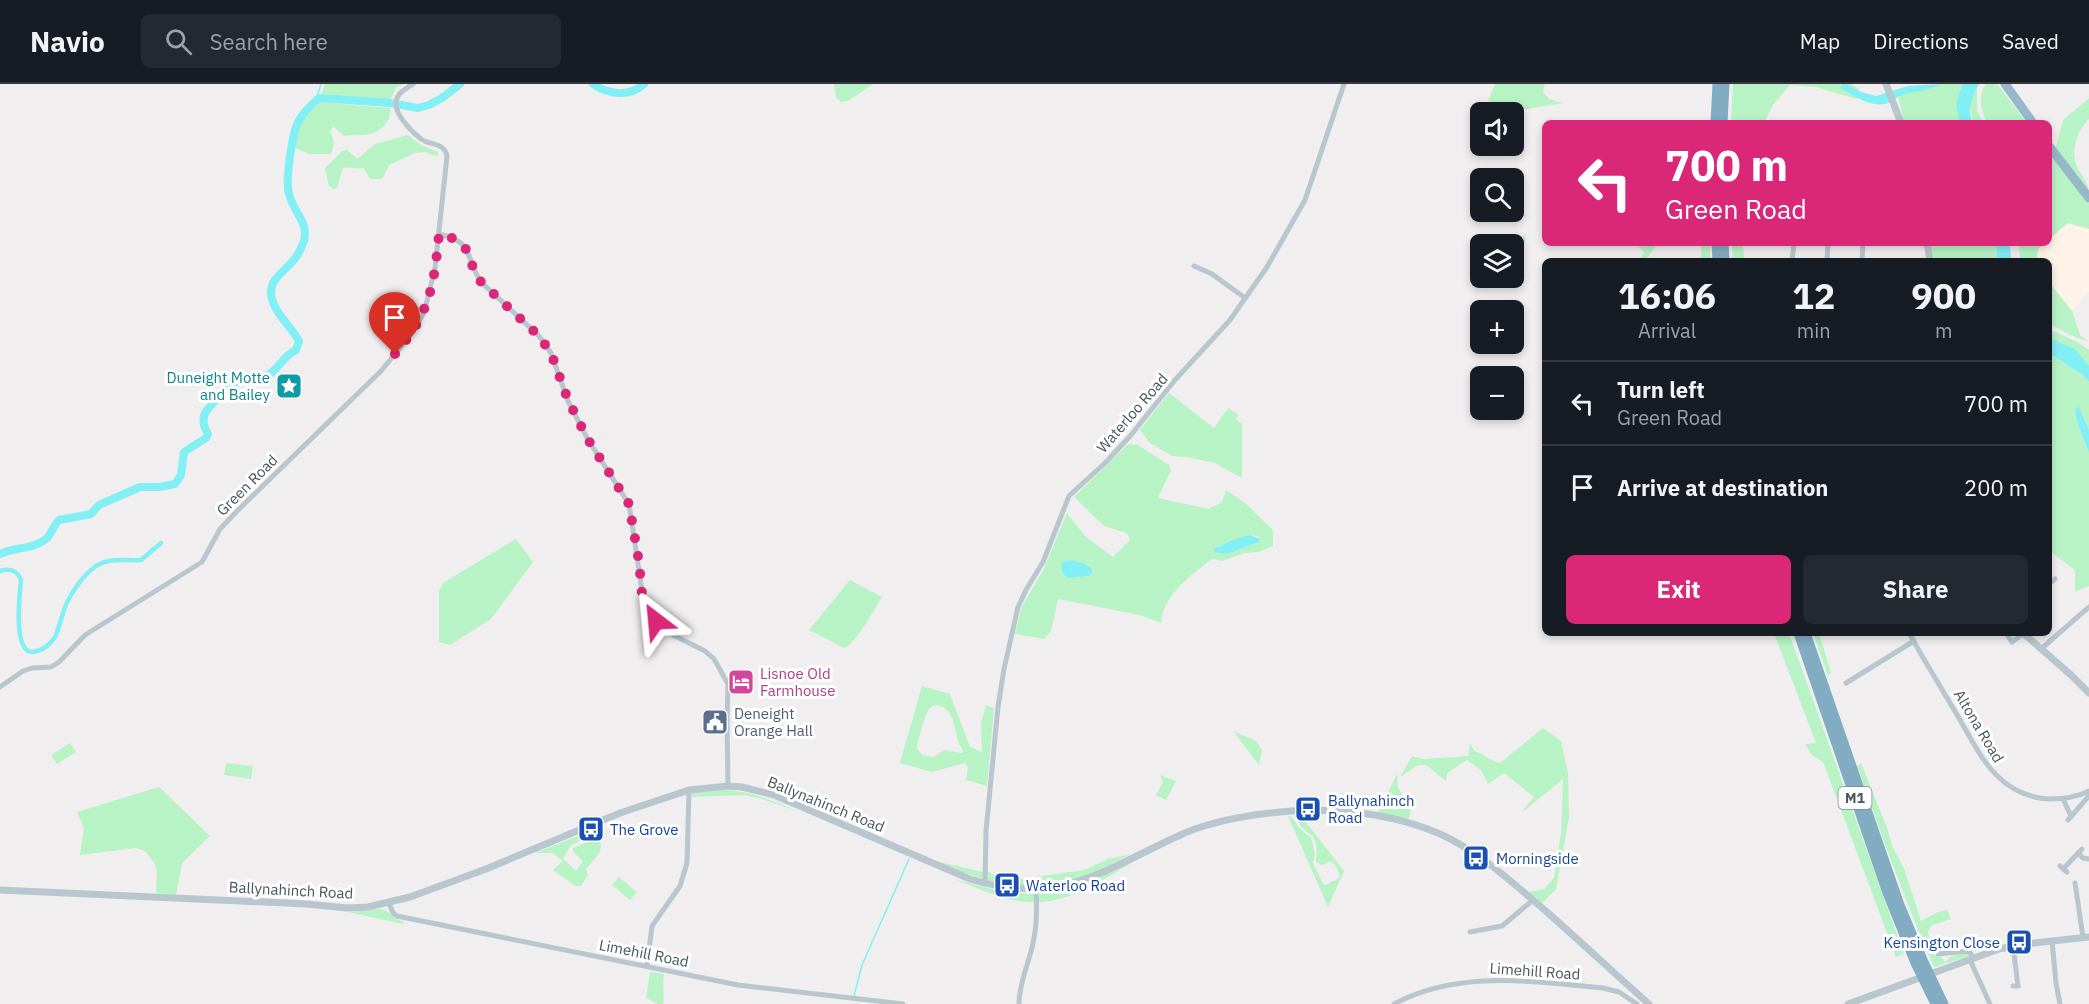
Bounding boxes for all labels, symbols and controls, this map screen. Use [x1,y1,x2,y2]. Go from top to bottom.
search box [141,14,561,68]
text: Navio [30,23,105,60]
icon: search [162,25,195,58]
text: Search here [210,27,328,56]
text: Map [1800,27,1840,55]
text: Directions [1873,27,1969,55]
text: Saved [2002,27,2059,55]
map controls [1470,102,1524,420]
button: sound [1470,102,1524,156]
text: 700 m [1665,138,1788,193]
icon: left [1566,144,1644,222]
button: search [1470,168,1524,222]
text: Green Road [1665,191,1807,226]
button: layers [1470,234,1524,288]
text: 16:06 [1618,272,1716,319]
text: 12 [1792,272,1835,319]
text: 900 [1911,272,1976,319]
pin [369,292,420,354]
button: + [1470,300,1524,354]
icon: arrive [378,301,411,334]
text: Arrival [1638,317,1696,344]
text: min [1797,317,1831,344]
text: m [1935,317,1952,344]
button: − [1470,366,1524,420]
place label: Duneight Motte and Bailey [167,368,271,404]
street label: Waterloo Road [1092,369,1172,457]
place icon: Duneight Motte and Bailey [274,371,304,401]
text: Turn left [1617,375,1705,404]
icon: left [1566,387,1599,420]
text: 700 m [1964,389,2028,418]
text: Green Road [1617,404,1722,431]
street label: Green Road [212,450,282,520]
icon: arrive [1566,471,1599,504]
text: Arrive at destination [1617,473,1828,502]
text: 200 m [1964,473,2028,502]
button: Exit [1566,555,1791,624]
button: Share [1803,555,2028,624]
position arrow [624,589,688,653]
place label: Lisnoe Old Farmhouse [760,664,835,700]
hotel icon: Lisnoe Old Farmhouse [726,667,756,697]
street label: Altona Road [1950,686,2008,766]
place label: Deneight Orange Hall [734,704,813,740]
public building icon: Deneight Orange Hall [700,707,730,737]
street label: Ballynahinch Road [765,772,887,836]
road number: M1 [1838,787,1872,809]
place label: Ballynahinch Road [1328,791,1415,827]
bus stop icon: Ballynahinch Road [1293,794,1323,824]
bus stop icon: The Grove [576,814,606,844]
place label: The Grove [610,820,679,839]
bus stop icon: Morningside [1461,843,1491,873]
place label: Morningside [1496,849,1579,868]
bus stop icon: Waterloo Road [992,870,1022,900]
place label: Waterloo Road [1026,876,1125,895]
street label: Ballynahinch Road [228,877,354,903]
bus stop icon: Kensington Close [2004,927,2034,957]
place label: Kensington Close [1884,933,2000,952]
street label: Limehill Road [598,935,690,971]
street label: Limehill Road [1489,958,1581,984]

